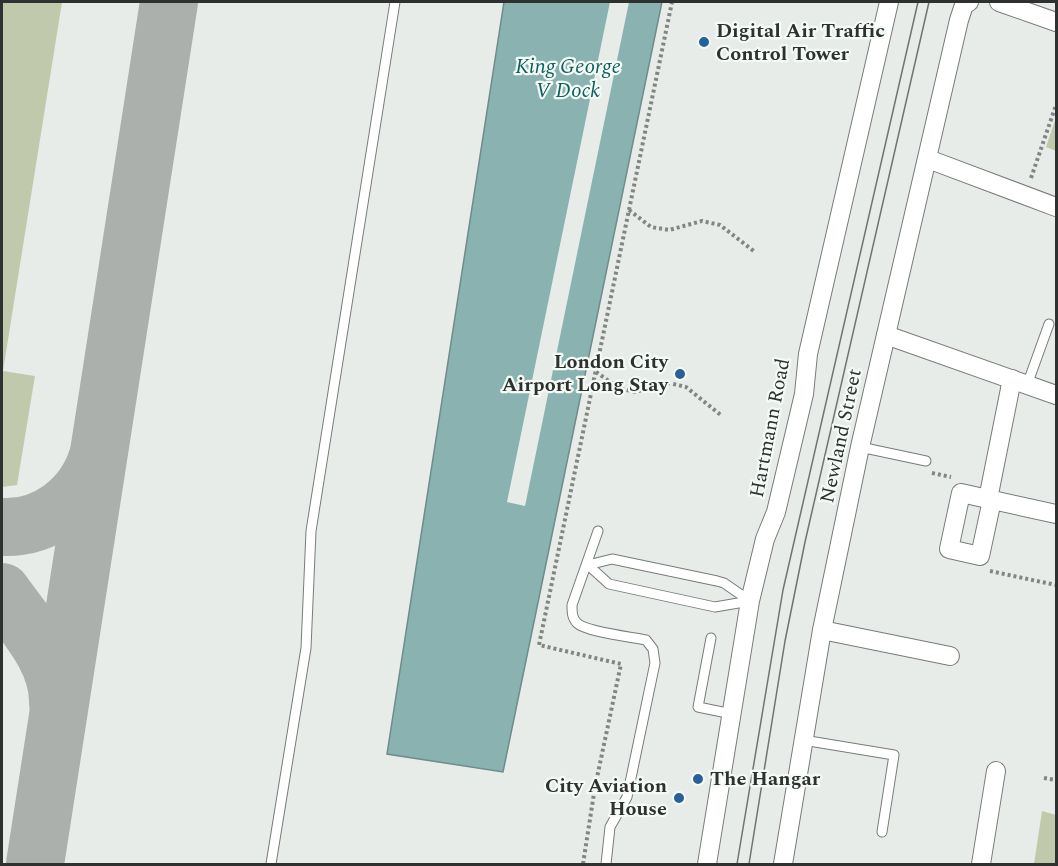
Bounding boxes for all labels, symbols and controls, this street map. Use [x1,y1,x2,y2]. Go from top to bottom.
place label: Digital Air Traffic Control Tower [716,16,885,69]
marker: Digital Air Traffic Control Tower [697,35,711,49]
water label: King George V Dock [515,51,621,107]
place label: London City Airport Long Stay [502,347,669,400]
street label: Hartmann Road [742,356,798,500]
street label: Newland Street [812,366,870,506]
marker: London City Airport Long Stay [673,367,687,381]
place label: The Hangar [710,764,821,794]
place label: City Aviation House [545,771,667,824]
marker: The Hangar [691,772,705,786]
marker: City Aviation House [672,791,686,805]

